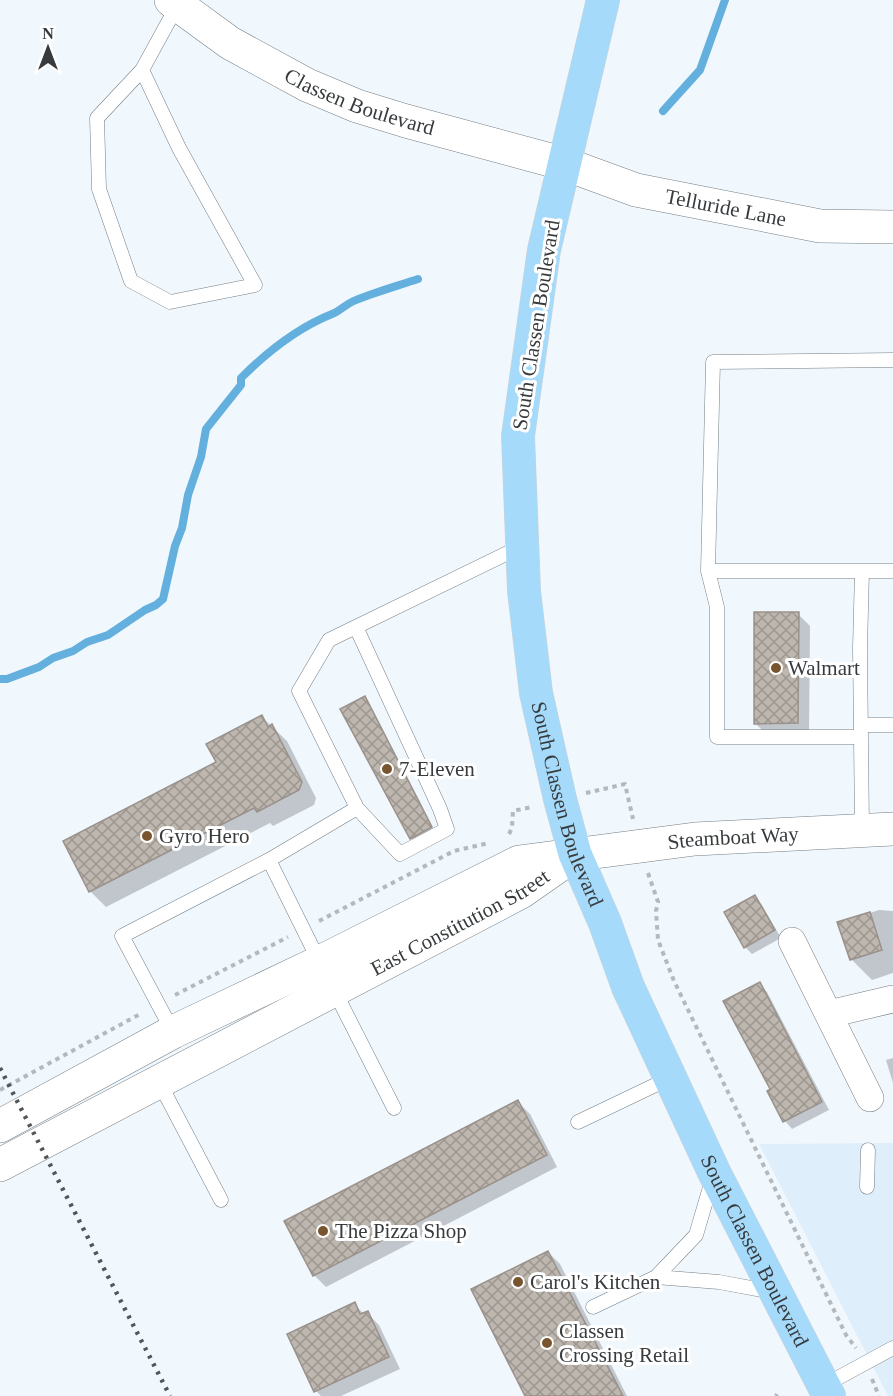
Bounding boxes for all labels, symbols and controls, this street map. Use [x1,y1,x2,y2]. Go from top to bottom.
north arrow [18,18,78,78]
text: N [42,25,54,42]
street label: Classen Boulevard [280,63,437,140]
street label: Telluride Lane [663,184,788,231]
street label: South Classen Boulevard [508,218,565,432]
place label: Walmart [788,656,860,680]
marker: Walmart [769,661,783,675]
street label: South Classen Boulevard [526,699,609,911]
place label: 7-Eleven [399,757,475,781]
marker: 7-Eleven [380,762,394,776]
street label: Steamboat Way [666,822,800,854]
place label: Gyro Hero [159,824,249,848]
marker: Gyro Hero [140,829,154,843]
street label: East Constitution Street [367,864,554,981]
street label: South Classen Boulevard [696,1151,814,1351]
place label: The Pizza Shop [335,1219,467,1243]
marker: The Pizza Shop [316,1224,330,1238]
place label: Carol's Kitchen [530,1270,661,1294]
marker: Carol's Kitchen [511,1275,525,1289]
place label: Classen Crossing Retail [559,1319,689,1367]
marker: Classen Crossing Retail [540,1336,554,1350]

